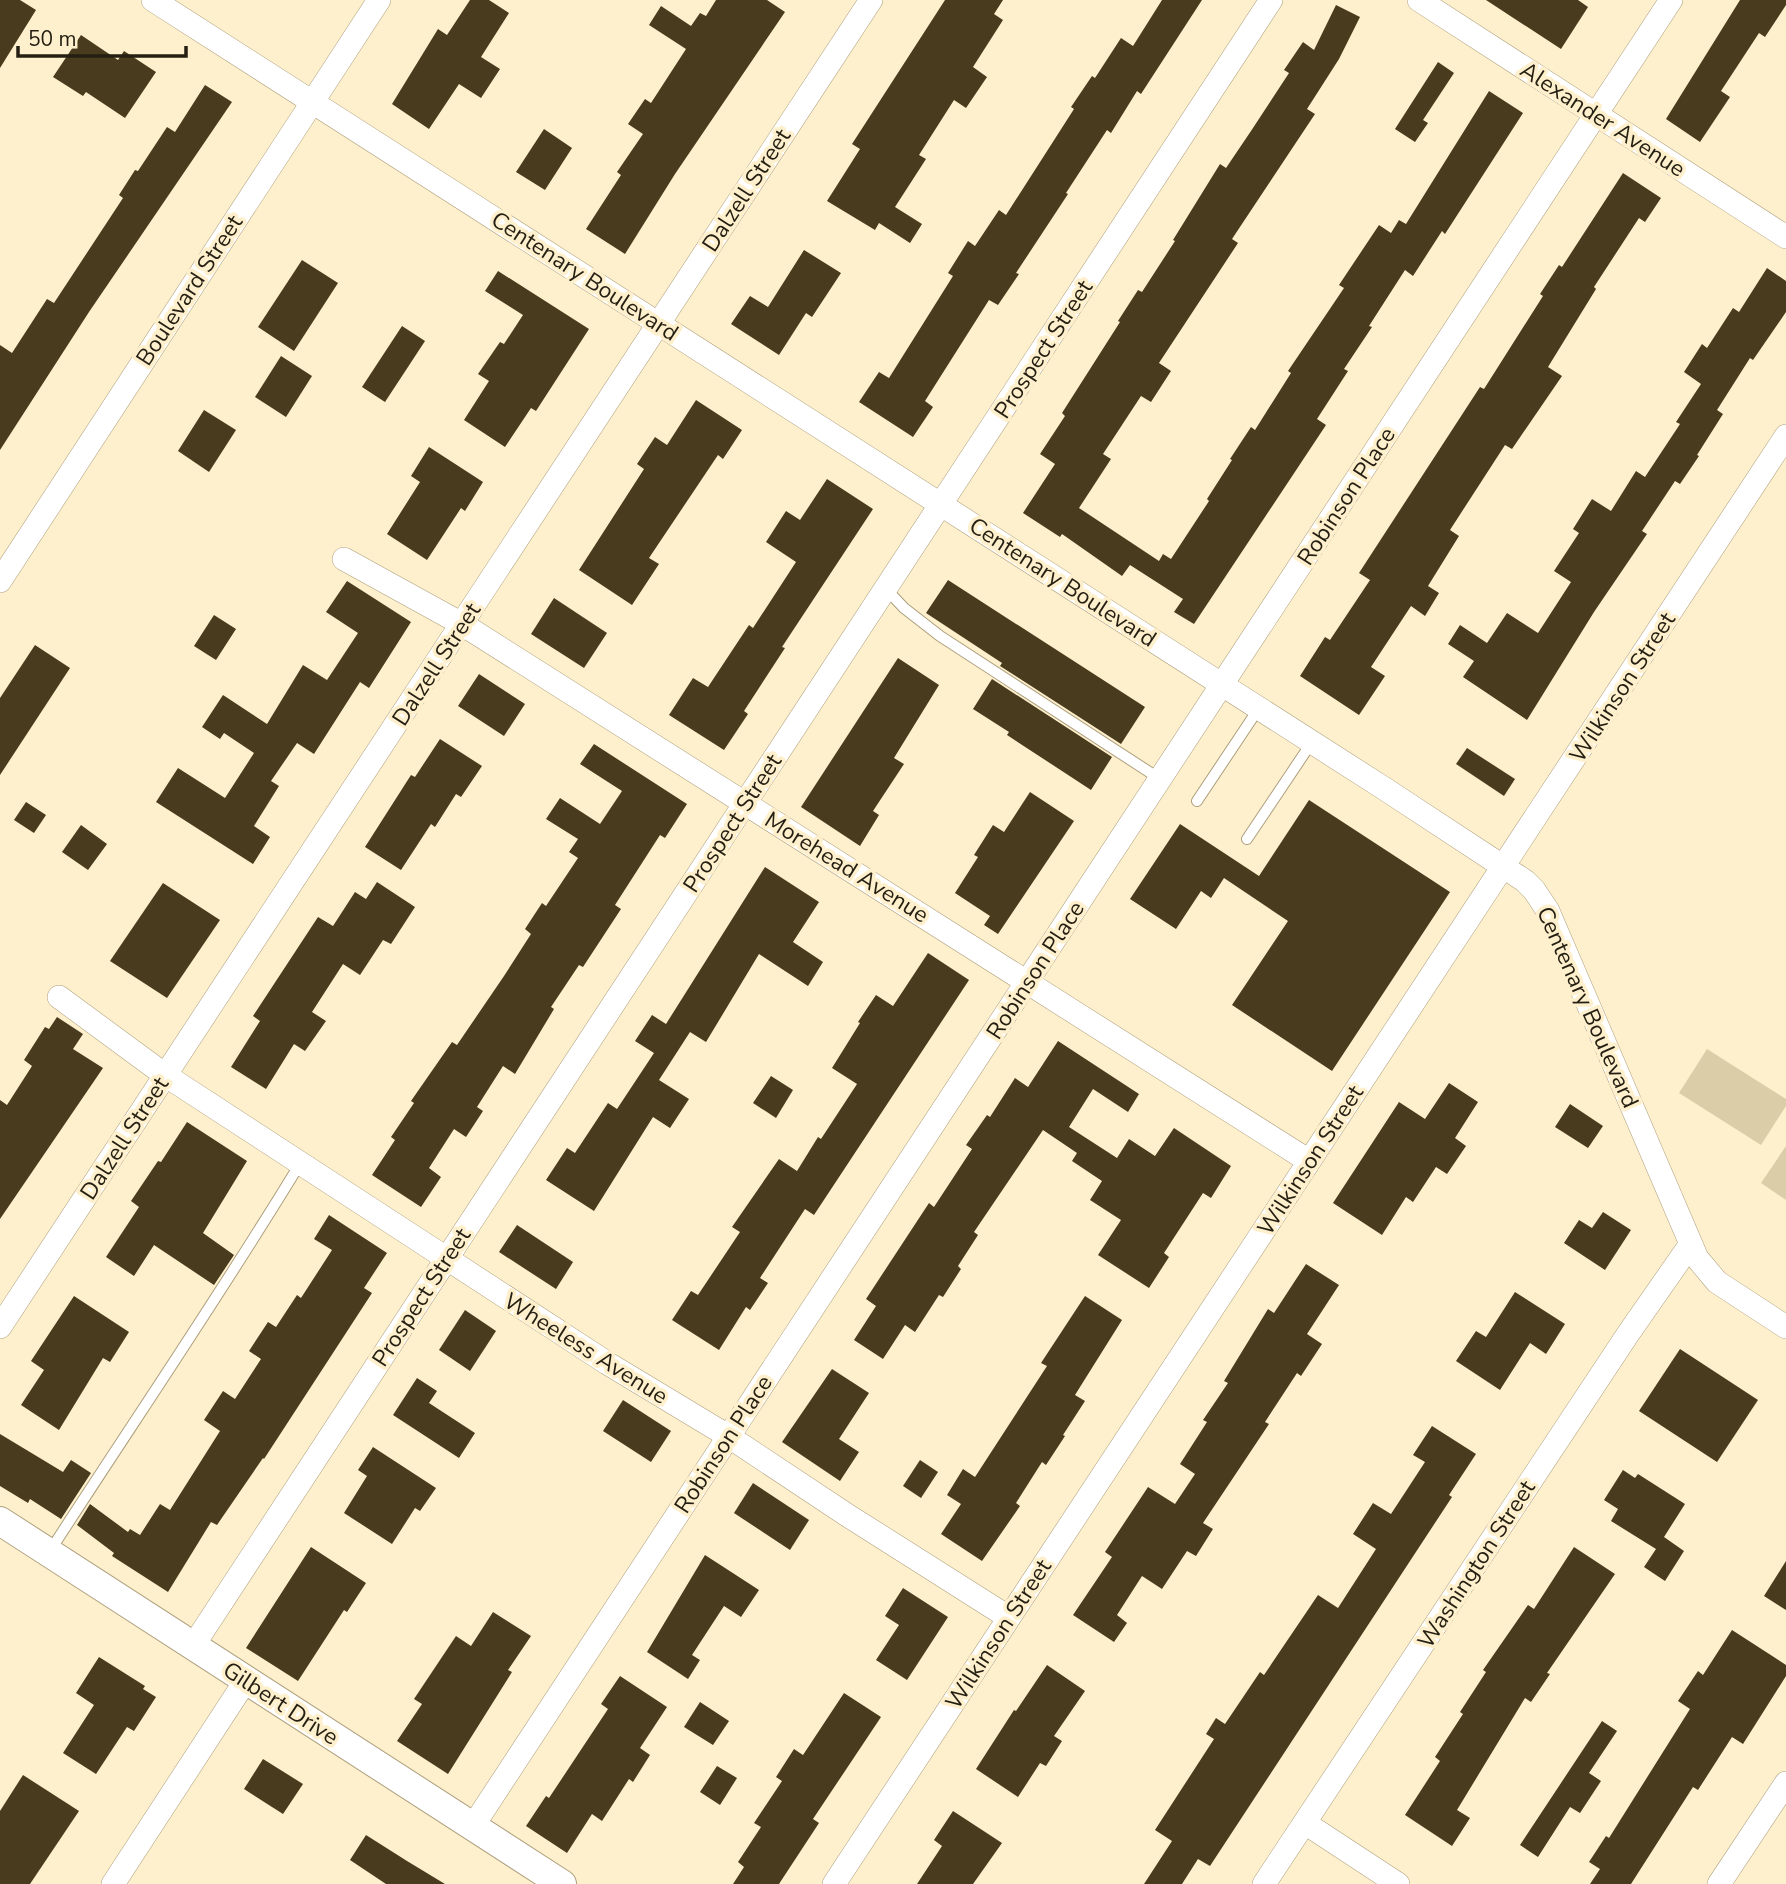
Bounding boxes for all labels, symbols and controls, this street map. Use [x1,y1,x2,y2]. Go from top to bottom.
scale bar [18,14,186,58]
text: 50 m [28,25,77,53]
street label: Alexander Avenue [1514,54,1691,184]
street label: Dalzell Street [695,122,798,258]
street label: Centenary Boulevard [485,204,684,349]
street label: Boulevard Street [129,208,250,372]
street label: Prospect Street [987,273,1100,425]
street label: Robinson Place [1290,421,1403,571]
street label: Centenary Boulevard [963,510,1162,655]
street label: Dalzell Street [385,596,488,732]
street label: Wilkinson Street [1562,606,1683,768]
street label: Prospect Street [676,747,789,899]
street label: Morehead Avenue [759,804,935,930]
street label: Robinson Place [979,895,1092,1045]
street label: Centenary Boulevard [1529,902,1646,1113]
street label: Dalzell Street [73,1070,176,1206]
street label: Wilkinson Street [1250,1079,1371,1241]
street label: Prospect Street [365,1221,478,1373]
street label: Wheeless Avenue [498,1285,674,1411]
street label: Robinson Place [667,1369,780,1519]
street label: Washington Street [1410,1473,1543,1654]
street label: Wilkinson Street [938,1553,1059,1715]
street label: Gilbert Drive [217,1655,344,1752]

